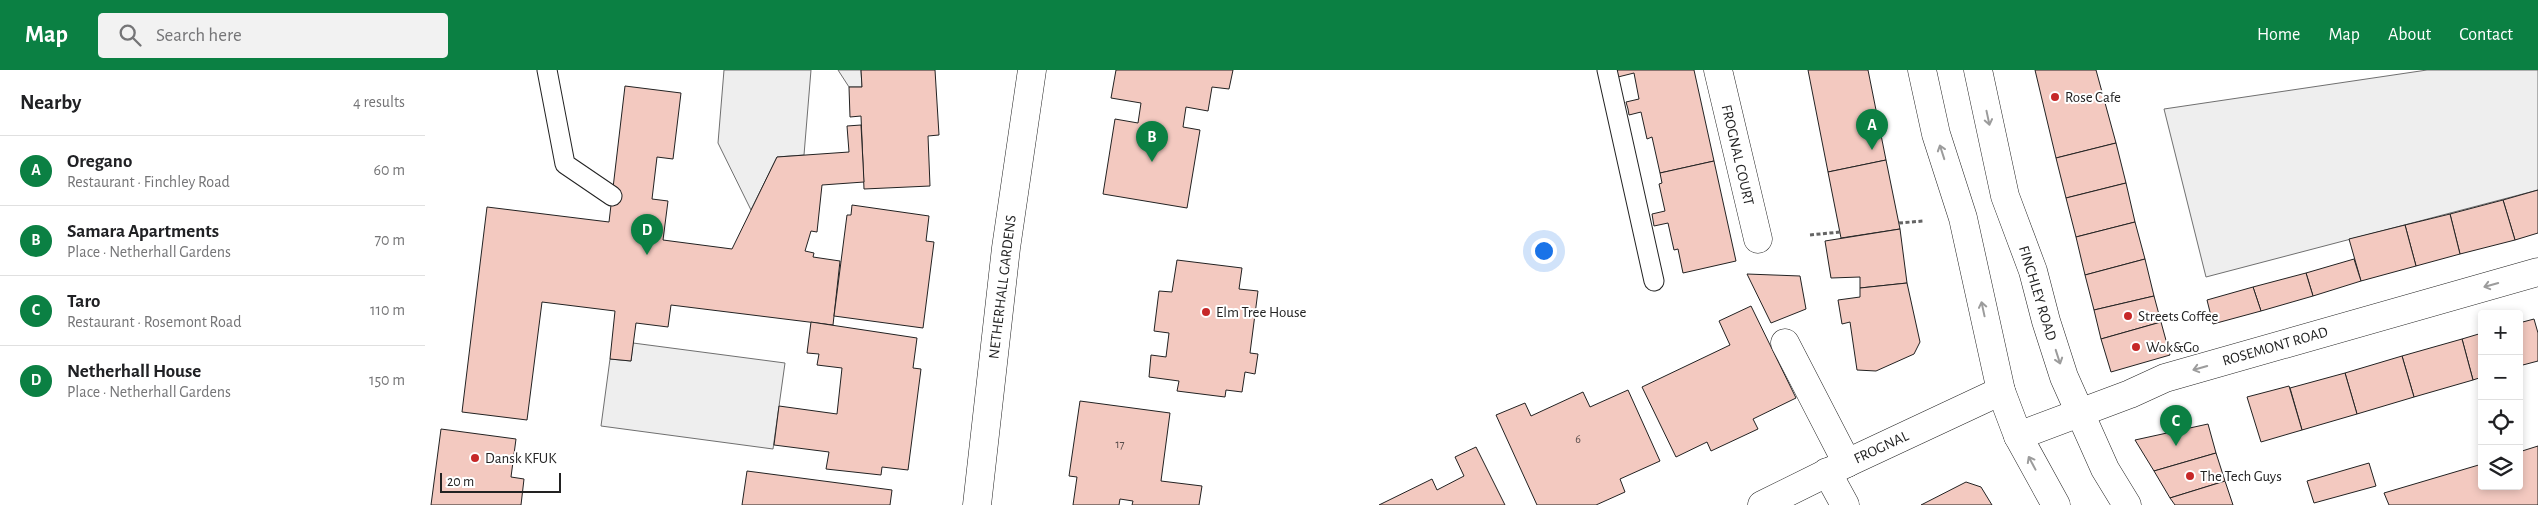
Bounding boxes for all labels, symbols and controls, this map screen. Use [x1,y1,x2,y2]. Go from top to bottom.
search box [98,13,448,58]
icon: search [116,21,144,49]
text: Map [25,23,68,47]
text: Search here [156,26,242,45]
text: Home [2257,26,2300,44]
text: Map [2328,26,2360,44]
text: About [2388,26,2431,44]
text: Contact [2459,26,2513,44]
place label: Rose Cafe [2065,90,2121,105]
marker: Rose Cafe [2049,91,2061,103]
text: Nearby [20,92,81,113]
text: 4 results [353,94,405,110]
street label: FROGNAL COURT [1719,103,1757,207]
pin: A [1856,109,1888,150]
one-way arrow [1984,109,1993,125]
pin: B [1136,121,1168,162]
one-way arrow [1936,144,1946,160]
text: Oregano [67,152,132,171]
text: A [31,162,41,178]
text: 60 m [374,162,405,178]
text: Restaurant · Finchley Road [67,174,230,190]
pin: D [631,214,663,255]
street label: NETHERHALL GARDENS [986,214,1019,360]
text: Samara Apartments [67,222,219,241]
text: B [31,232,41,248]
text: 70 m [374,232,405,248]
your location [1531,238,1557,264]
text: Place · Netherhall Gardens [67,244,231,260]
street label: FINCHLEY ROAD [2016,244,2059,343]
one-way arrow [2484,281,2500,290]
text: Taro [67,292,100,311]
one-way arrow [1978,301,1987,317]
text: C [32,302,40,318]
text: 110 m [370,302,405,318]
place label: Elm Tree House [1216,305,1306,320]
marker: Elm Tree House [1200,306,1212,318]
place label: Streets Coffee [2138,309,2219,324]
marker: Streets Coffee [2122,310,2134,322]
map controls [2478,310,2523,490]
button: + [2478,310,2523,355]
text: Restaurant · Rosemont Road [67,314,241,330]
street label: ROSEMONT ROAD [2221,324,2330,369]
place label: Wok&Go [2146,340,2199,355]
marker: Wok&Go [2130,341,2142,353]
one-way arrow [2053,349,2063,365]
button: − [2478,355,2523,400]
text: Netherhall House [67,362,201,381]
one-way arrow [2193,363,2209,373]
text: D [31,372,41,388]
text: 150 m [369,372,405,388]
text: Place · Netherhall Gardens [67,384,231,400]
button: locate [2478,400,2523,445]
pin: C [2160,405,2192,446]
street label: FROGNAL [1852,428,1912,467]
house number: 6 [1575,433,1581,445]
house number: 17 [1115,438,1125,450]
button: layers [2478,445,2523,490]
place label: Dansk KFUK [485,451,557,466]
marker: Dansk KFUK [469,452,481,464]
one-way arrow [2027,455,2037,470]
place label: The Tech Guys [2200,469,2282,484]
scale bar [440,470,561,493]
marker: The Tech Guys [2184,470,2196,482]
text: 20 m [447,475,474,489]

